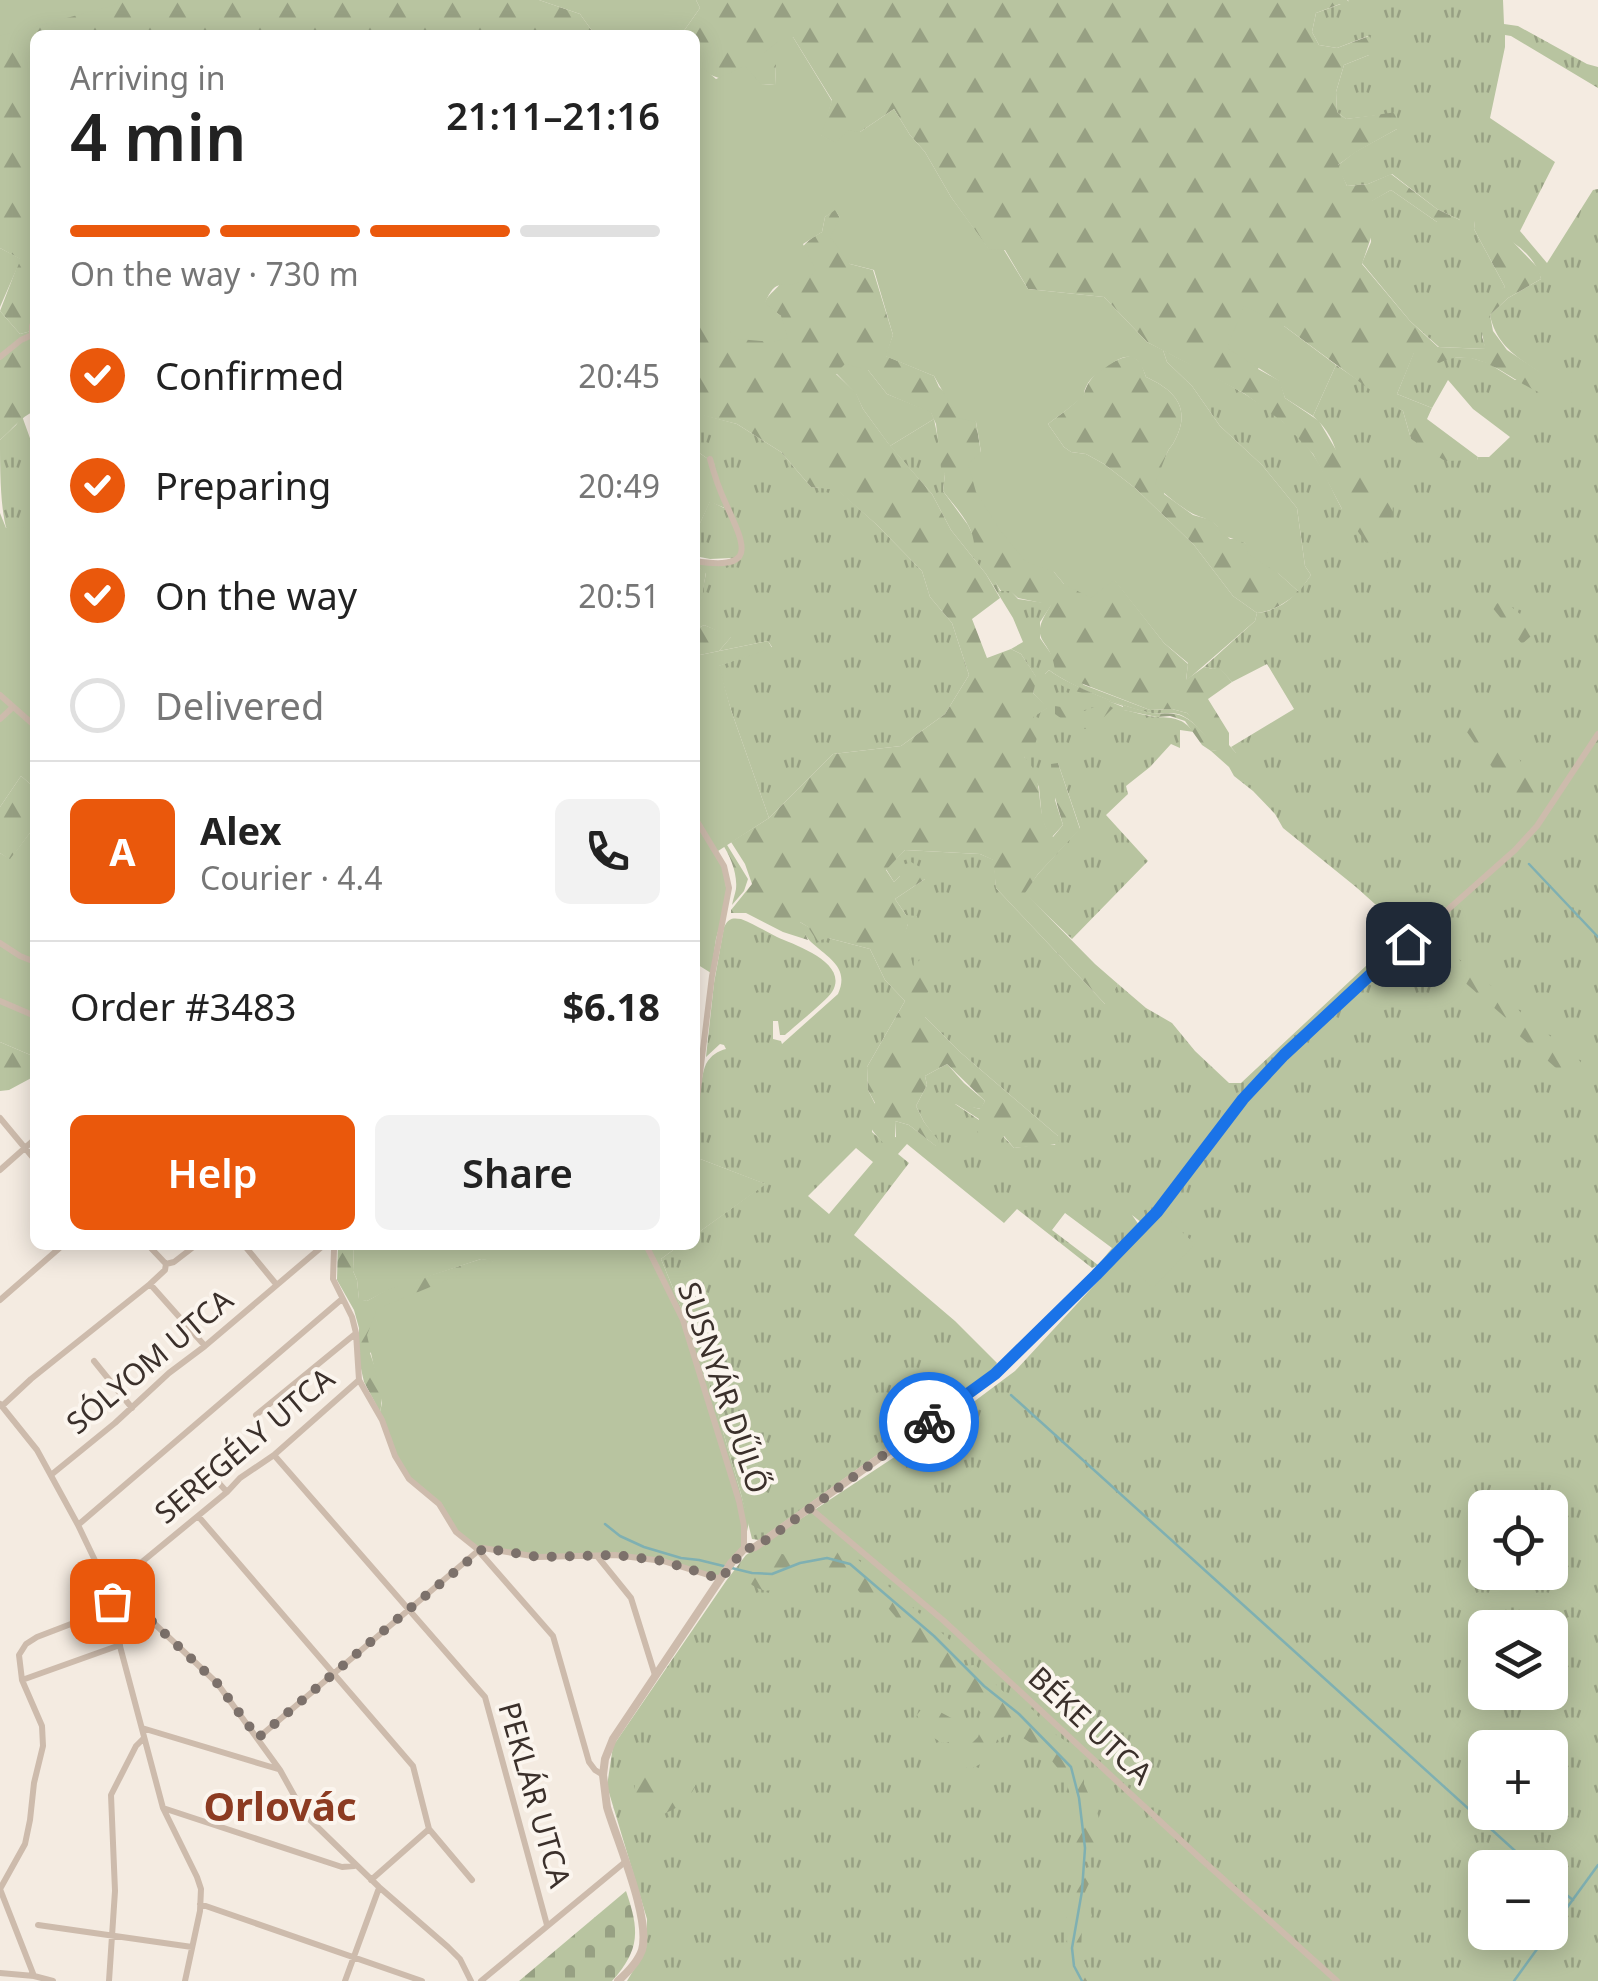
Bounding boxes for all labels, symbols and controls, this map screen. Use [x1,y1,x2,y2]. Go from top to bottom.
text: Arriving in [70,56,225,99]
text: 21:11–21:16 [446,89,660,141]
text: 4 min [70,92,246,180]
text: On the way · 730 m [70,252,359,295]
icon: check [70,348,125,403]
text: Confirmed [155,349,344,401]
text: 20:45 [578,354,660,397]
icon: check [70,458,125,513]
text: Preparing [155,459,331,511]
text: 20:49 [578,464,660,507]
icon: check [70,568,125,623]
text: On the way [155,569,357,621]
text: 20:51 [578,574,660,617]
text: Delivered [155,679,324,731]
button: phone [555,799,660,904]
text: Alex [200,804,282,856]
text: A [109,825,136,877]
text: Courier · 4.4 [200,856,383,899]
pin [1366,902,1451,987]
icon: home [1381,917,1436,972]
text: Order #3483 [70,980,296,1032]
text: $6.18 [562,980,660,1032]
button: Help [70,1115,355,1230]
button: Share [375,1115,660,1230]
street label: SUSNYÁR DŰLŐ [669,1276,780,1499]
street label: SÓLYOM UTCA [57,1279,242,1443]
street label: SEREGÉLY UTCA [146,1357,343,1532]
courier [879,1372,979,1472]
icon: bike [902,1395,957,1450]
map controls [1468,1490,1568,1950]
button: locate [1468,1490,1568,1590]
pin [70,1559,155,1644]
icon: bag [85,1574,140,1629]
button: layers [1468,1610,1568,1710]
street label: BÉKE UTCA [1020,1657,1162,1793]
street label: PEKLÁR UTCA [489,1697,582,1893]
button: + [1468,1730,1568,1830]
district label: Orlovác [203,1778,357,1833]
button: − [1468,1850,1568,1950]

